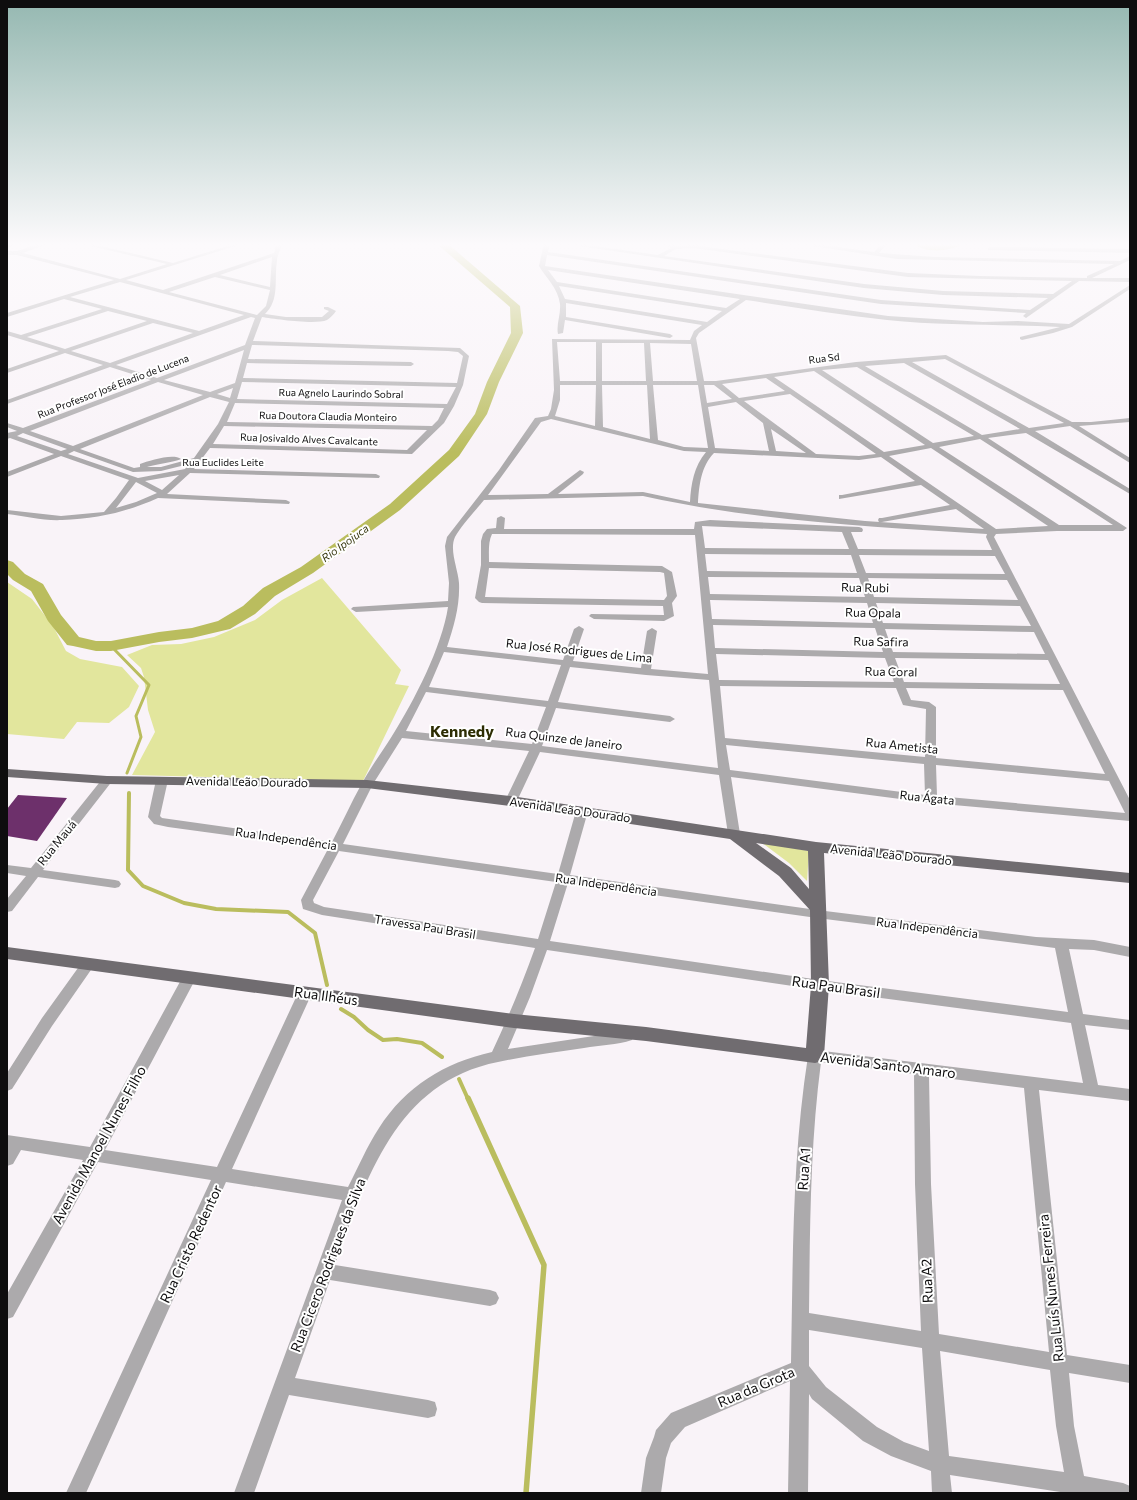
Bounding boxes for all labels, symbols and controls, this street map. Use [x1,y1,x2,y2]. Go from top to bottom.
street label: Rua Sd [808,350,840,366]
street label: Rua Professor José Eladio de Lucena [36,352,190,420]
street label: Rua Agnelo Laurindo Sobral [278,386,404,400]
street label: Rua Doutora Claudia Monteiro [259,409,397,423]
street label: Rua Josivaldo Alves Cavalcante [240,431,378,447]
street label: Rua Euclides Leite [182,456,264,468]
water label: Rio Ipojuca [319,521,371,564]
street label: Rua Rubi [841,580,889,594]
street label: Rua Opala [845,605,901,619]
street label: Rua Safira [853,634,909,648]
street label: Rua José Rodrigues de Lima [505,635,653,666]
street label: Rua Coral [865,664,917,678]
district label: Kennedy [430,721,494,740]
street label: Rua Quinze de Janeiro [505,724,623,753]
street label: Rua Ametista [865,734,939,756]
street label: Avenida Leão Dourado [186,773,308,789]
street label: Rua Ágata [899,787,955,807]
street label: Avenida Leão Dourado [509,794,632,824]
street label: Rua Mauá [34,817,79,868]
street label: Rua Independência [234,824,338,852]
street label: Avenida Leão Dourado [830,841,953,867]
street label: Rua Independência [554,870,658,898]
street label: Travessa Pau Brasil [374,911,477,941]
street label: Rua Independência [875,914,979,940]
street label: Rua Pau Brasil [791,972,881,1001]
street label: Rua Ilhéus [293,983,359,1008]
street label: Avenida Santo Amaro [819,1048,957,1081]
street label: Avenida Manoel Nunes Filho [48,1063,149,1227]
street label: Rua A1 [794,1147,813,1191]
street label: Rua Cicero Rodrigues da Silva [286,1175,369,1354]
street label: Rua Cristo Redentor [156,1182,226,1306]
street label: Rua Luís Nunes Ferreira [1034,1213,1067,1363]
street label: Rua A2 [917,1258,936,1304]
street label: Rua da Grota [715,1363,797,1410]

